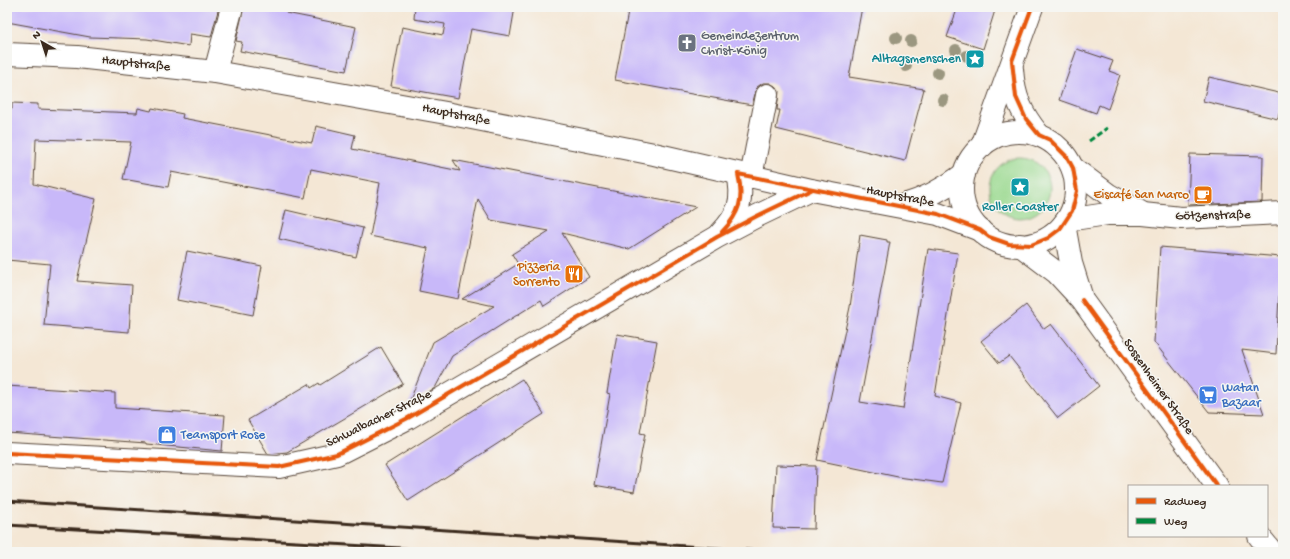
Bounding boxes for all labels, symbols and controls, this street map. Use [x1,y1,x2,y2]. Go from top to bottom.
north arrow [22,22,62,62]
text: N [30,29,44,43]
place label: Gemeindezentrum Christ-König [701,29,799,59]
church icon: Gemeindezentrum Christ-König [676,32,698,54]
place icon: Alltagsmenschen [964,48,986,70]
place label: Alltagsmenschen [872,52,962,67]
street label: Hauptstraße [101,53,171,75]
street label: Hauptstraße [421,101,492,129]
place icon: Roller Coaster [1009,176,1031,198]
street label: Hauptstraße [865,183,936,211]
cafe icon: Eiscafé San Marco [1192,184,1214,206]
place label: Eiscafé San Marco [1093,188,1189,203]
place label: Roller Coaster [982,200,1059,215]
street label: Götzenstraße [1175,208,1251,224]
place label: Pizzeria Sorrento [513,260,561,290]
restaurant icon: Pizzeria Sorrento [563,263,585,285]
street label: Sossenheimer Straße [1119,336,1197,438]
place label: Watan Bazaar [1221,381,1262,411]
supermarket icon: Watan Bazaar [1197,384,1219,406]
street label: Schwalbacher Straße [324,387,434,451]
shop icon: Teamsport Rose [156,424,178,446]
place label: Teamsport Rose [180,428,265,443]
legend [1128,485,1268,537]
text: Radweg [1164,496,1206,510]
text: Weg [1164,516,1187,530]

